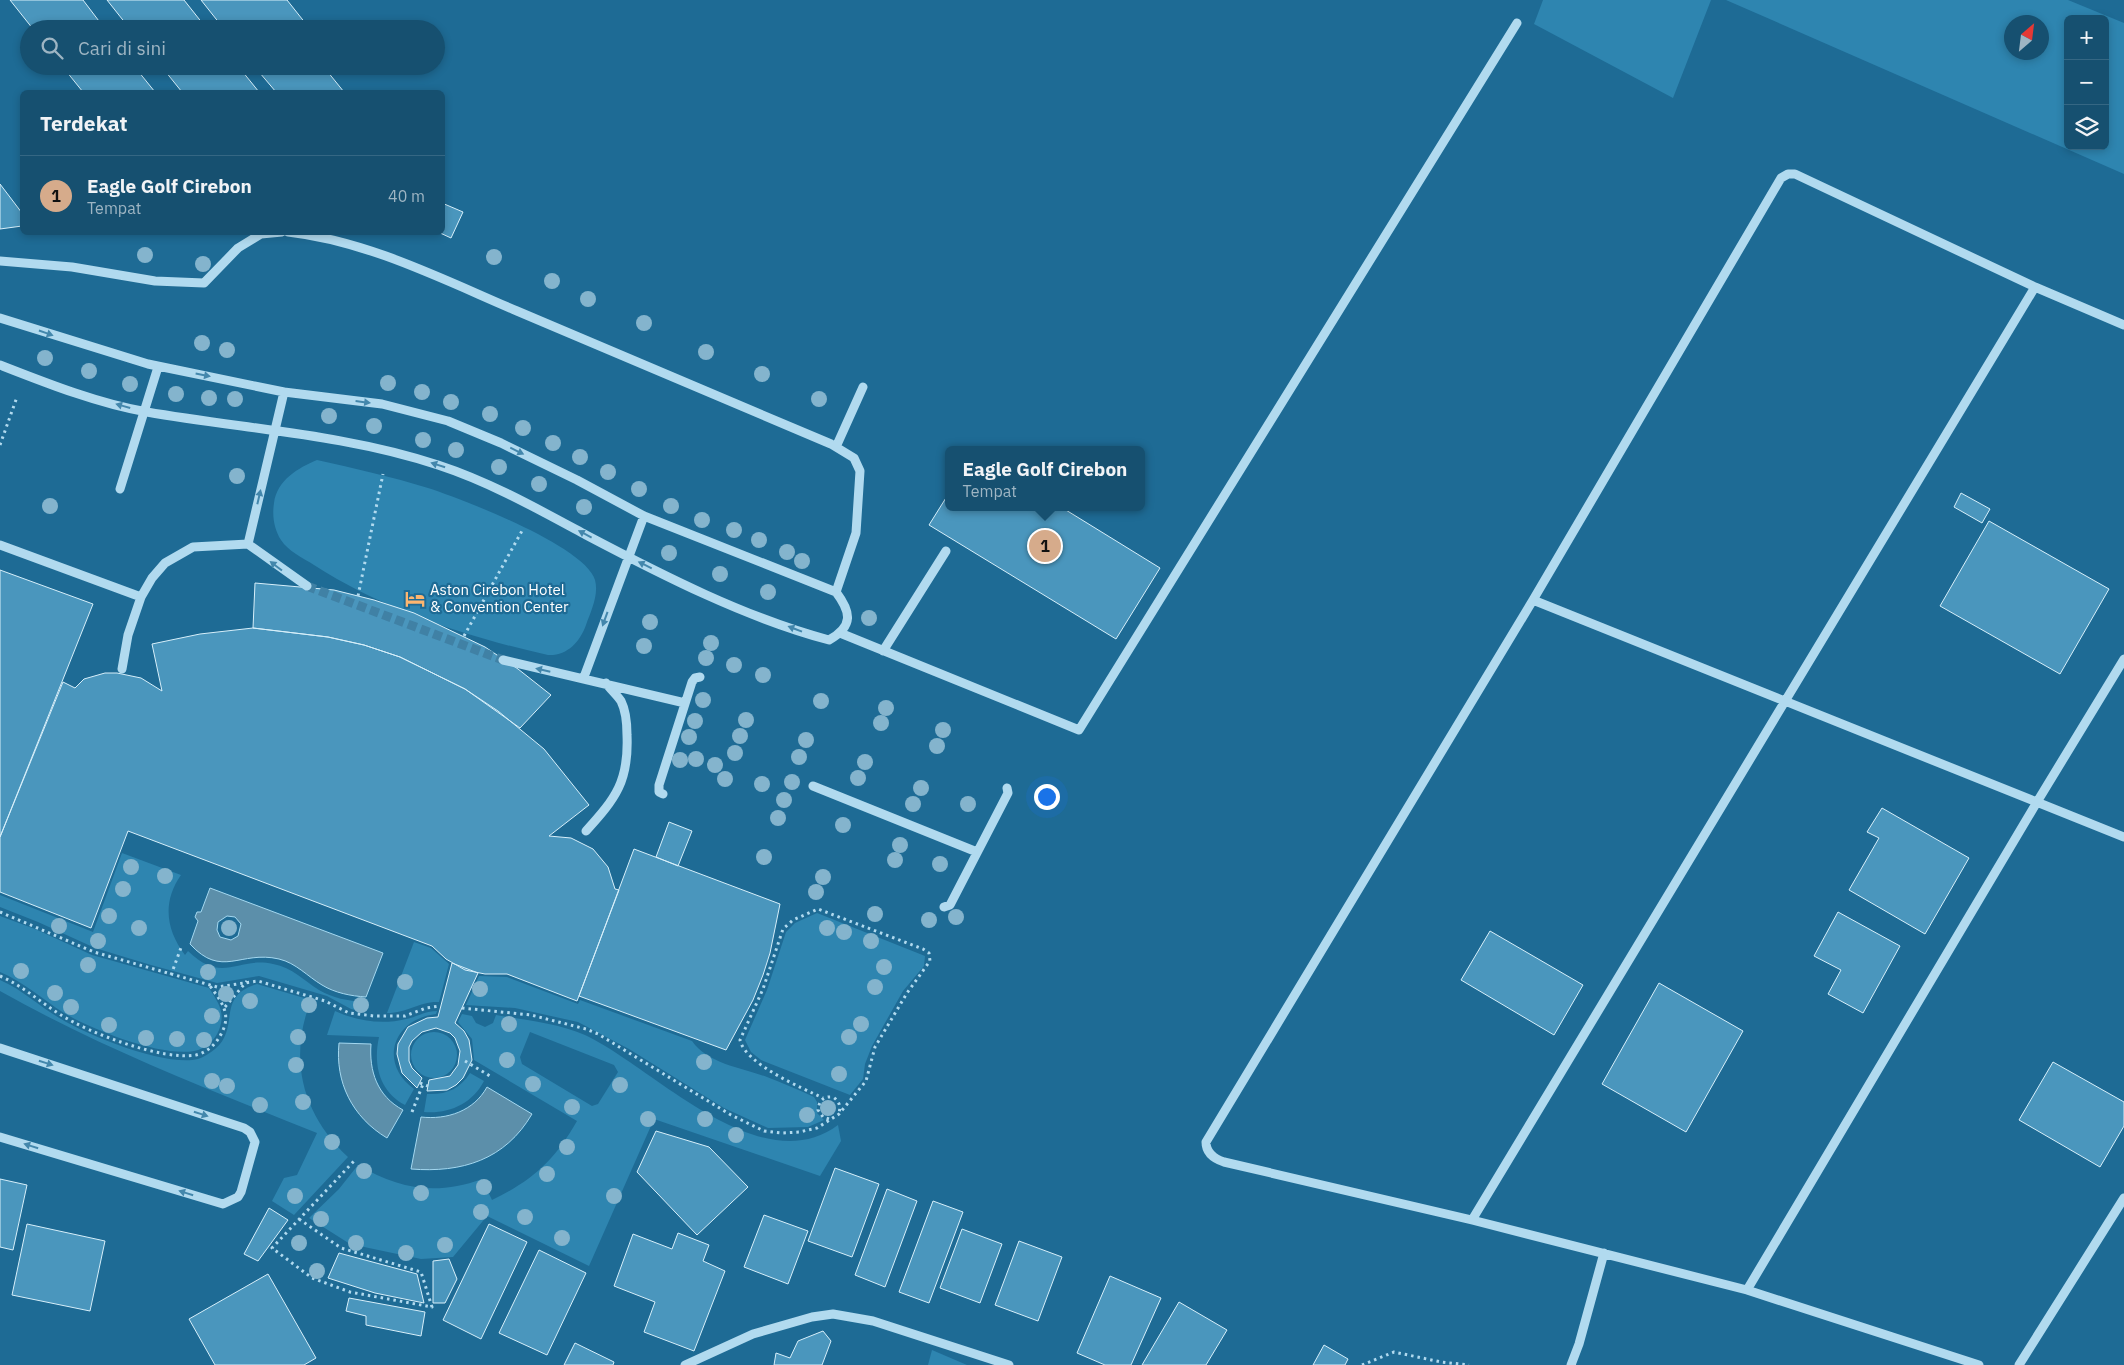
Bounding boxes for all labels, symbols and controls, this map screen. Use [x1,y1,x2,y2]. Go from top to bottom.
north arrow [2004,15,2049,60]
map controls [2064,15,2109,150]
button: + [2064,15,2109,60]
search box [20,20,445,75]
icon: search [38,34,66,62]
text: Cari di sini [78,36,166,60]
button: − [2064,60,2109,105]
button: layers [2064,105,2109,150]
text: Terdekat [40,109,128,137]
text: Eagle Golf Cirebon [87,174,252,198]
text: 1 [51,186,61,206]
text: 40 m [388,186,425,206]
text: Tempat [87,198,141,218]
one-way arrow [39,330,54,338]
one-way arrow [195,372,211,380]
one-way arrow [356,398,372,406]
one-way arrow [116,401,131,409]
popup [945,446,1145,511]
one-way arrow [510,447,524,455]
text: Eagle Golf Cirebon [963,457,1127,481]
one-way arrow [430,461,445,469]
text: Tempat [963,481,1017,501]
one-way arrow [255,489,263,504]
pin: 1 [1029,527,1061,565]
one-way arrow [577,530,592,538]
one-way arrow [270,561,283,572]
one-way arrow [638,561,652,569]
place label: Aston Cirebon Hotel & Convention Center [430,580,569,616]
hotel icon: Aston Cirebon Hotel & Convention Center [404,588,426,610]
one-way arrow [601,612,609,627]
one-way arrow [787,625,802,633]
one-way arrow [536,666,551,674]
your location [1034,784,1060,810]
one-way arrow [39,1060,54,1067]
one-way arrow [193,1111,208,1118]
one-way arrow [23,1142,38,1150]
one-way arrow [179,1188,194,1196]

